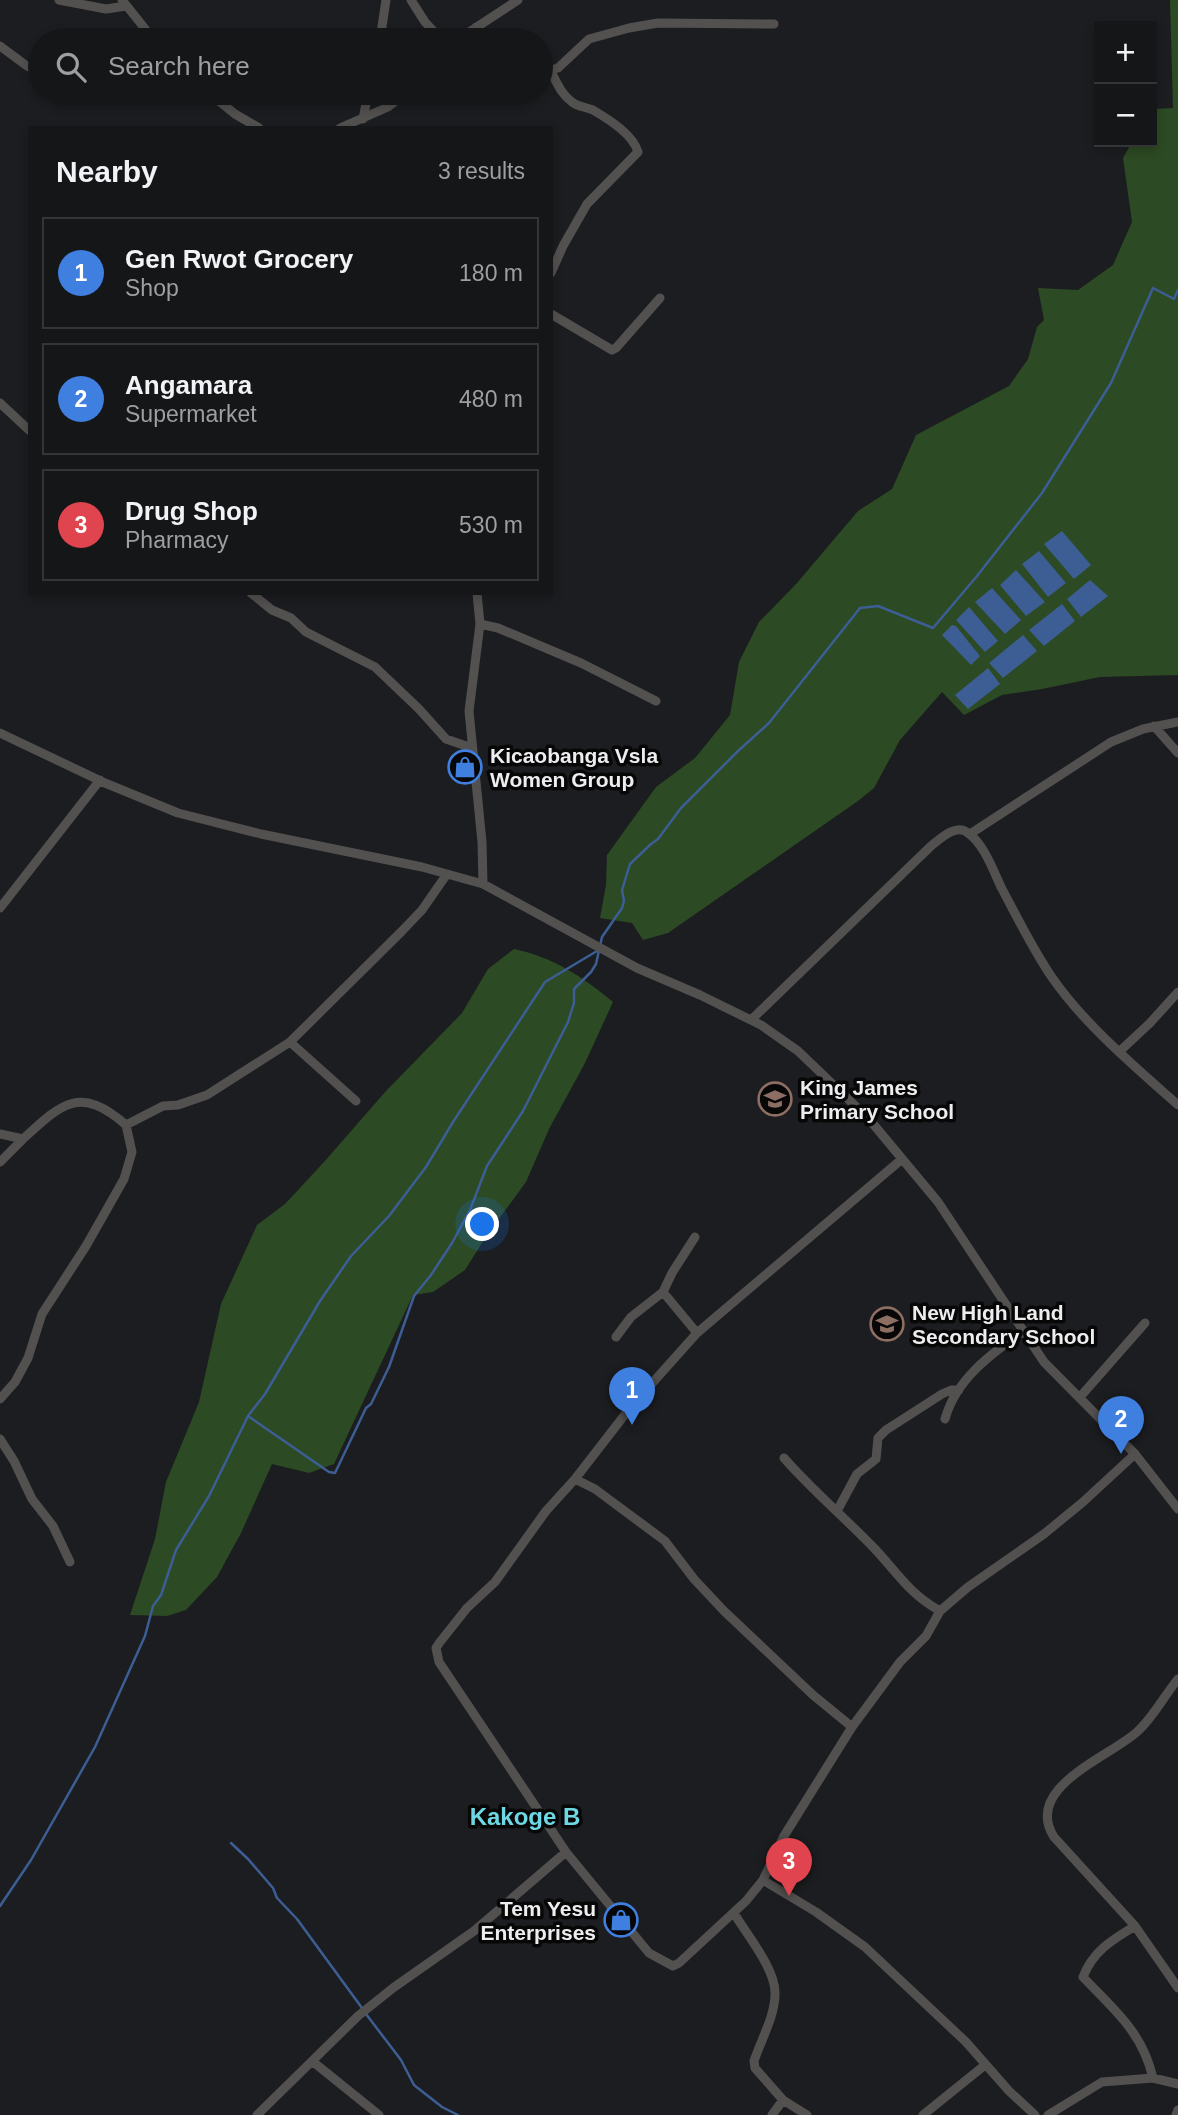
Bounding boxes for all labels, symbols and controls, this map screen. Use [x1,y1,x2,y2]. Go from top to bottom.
map controls [1094,21,1157,147]
button: + [1094,21,1157,84]
search box [28,28,553,105]
icon: search [52,48,90,86]
text: Search here [108,51,250,81]
button: − [1094,84,1157,147]
text: Nearby [56,155,158,188]
text: 3 results [438,158,525,184]
text: Gen Rwot Grocery [125,244,353,274]
text: 1 [75,260,87,286]
text: 180 m [459,260,523,286]
text: Shop [125,275,179,301]
text: Angamara [125,370,252,400]
text: 2 [75,386,87,412]
text: 480 m [459,386,523,412]
text: Supermarket [125,401,257,427]
text: Drug Shop [125,496,258,526]
text: 3 [75,512,87,538]
text: 530 m [459,512,523,538]
text: Pharmacy [125,527,229,553]
place label: Kicaobanga Vsla Women Group [490,744,658,791]
shop icon: Kicaobanga Vsla Women Group [446,748,484,786]
place label: King James Primary School [800,1076,954,1123]
school or university icon: King James Primary School [756,1080,794,1118]
your location [465,1207,499,1241]
place label: New High Land Secondary School [912,1301,1095,1348]
school or university icon: New High Land Secondary School [868,1305,906,1343]
pin: 1 [609,1367,655,1425]
pin: 2 [1098,1396,1144,1454]
district label: Kakoge B [470,1803,580,1830]
pin: 3 [766,1838,812,1896]
place label: Tem Yesu Enterprises [480,1897,596,1944]
shop icon: Tem Yesu Enterprises [602,1901,640,1939]

